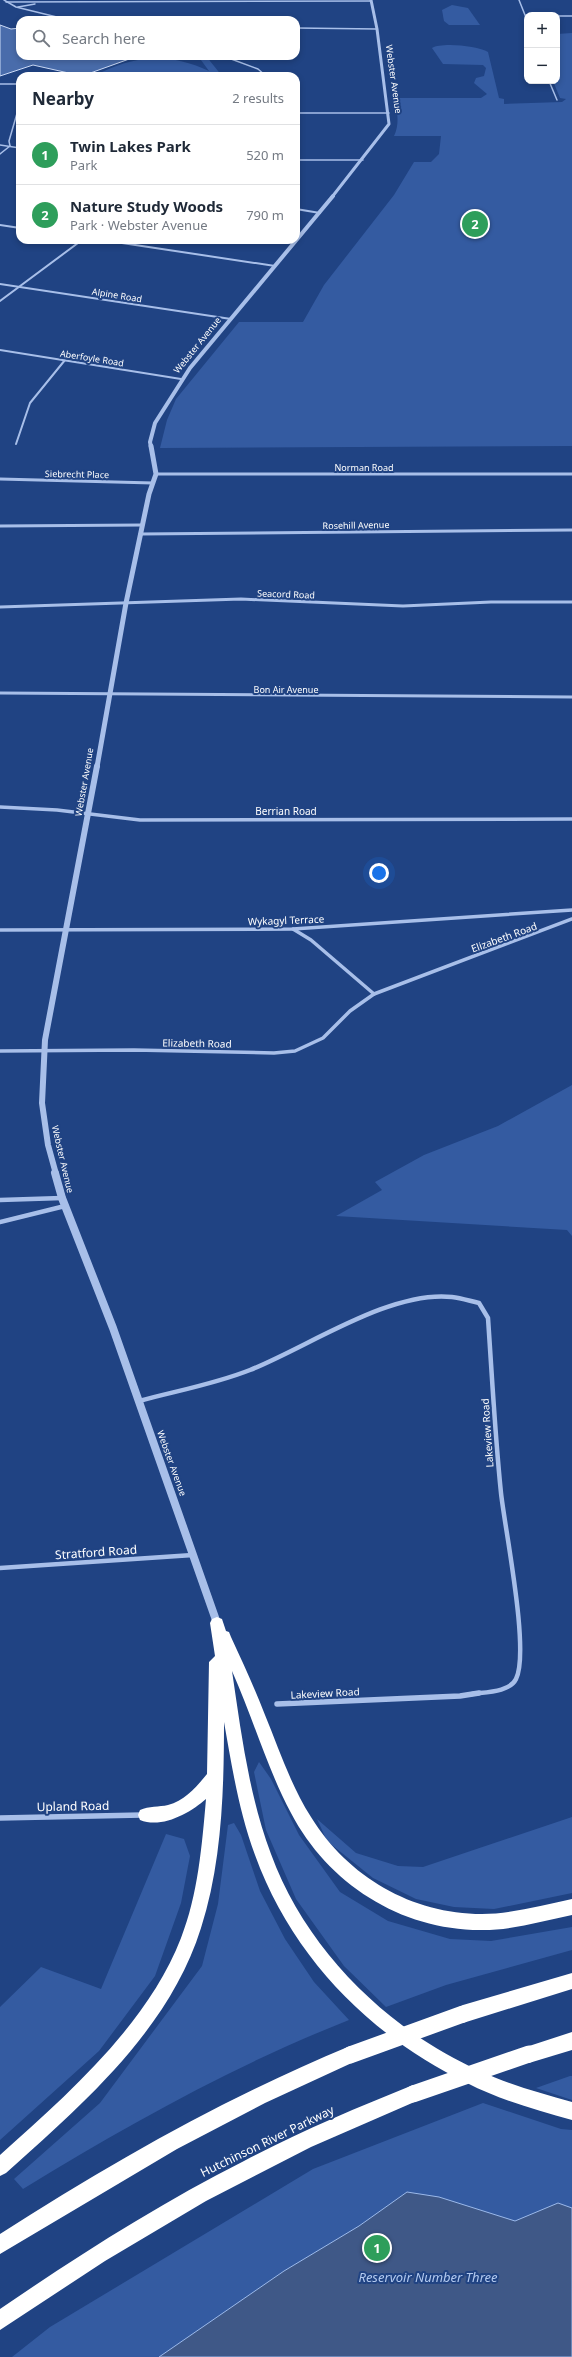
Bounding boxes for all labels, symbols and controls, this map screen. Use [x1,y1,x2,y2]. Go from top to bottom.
map controls [524,12,560,84]
button: + [524,12,560,48]
search box [16,16,300,60]
icon: search [30,27,52,49]
text: Search here [62,28,145,48]
street label: Webster Avenue [383,44,405,114]
button: − [524,48,560,84]
text: Nearby [32,87,94,110]
text: 2 results [232,89,284,107]
text: Twin Lakes Park [70,136,191,156]
text: 1 [41,146,49,164]
text: 520 m [246,146,284,164]
text: Park [70,156,97,174]
text: Nature Study Woods [70,196,223,216]
text: 2 [41,206,49,224]
text: 790 m [246,206,284,224]
pin: 2 [462,209,488,239]
text: Park · Webster Avenue [70,216,208,234]
street label: Alpine Road [91,285,143,305]
street label: Webster Avenue [170,314,224,376]
street label: Aberfoyle Road [59,347,125,369]
street label: Norman Road [335,461,394,474]
street label: Siebrecht Place [45,467,109,481]
street label: Rosehill Avenue [322,518,390,532]
street label: Seacord Road [257,586,315,602]
street label: Bon Air Avenue [254,683,318,696]
street label: Webster Avenue [72,747,96,817]
street label: Berrian Road [255,804,317,818]
your location [369,863,389,883]
street label: Wykagyl Terrace [248,912,325,928]
street label: Elizabeth Road [469,919,539,955]
street label: Elizabeth Road [162,1035,232,1051]
street label: Webster Avenue [49,1124,77,1194]
street label: Lakeview Road [478,1398,496,1468]
street label: Webster Avenue [154,1428,190,1498]
street label: Stratford Road [54,1541,138,1563]
street label: Lakeview Road [290,1684,360,1702]
street label: Upland Road [36,1797,110,1815]
street label: Hutchinson River Parkway [197,2101,338,2181]
pin: 1 [364,2233,390,2263]
water label: Reservoir Number Three [358,2268,498,2286]

